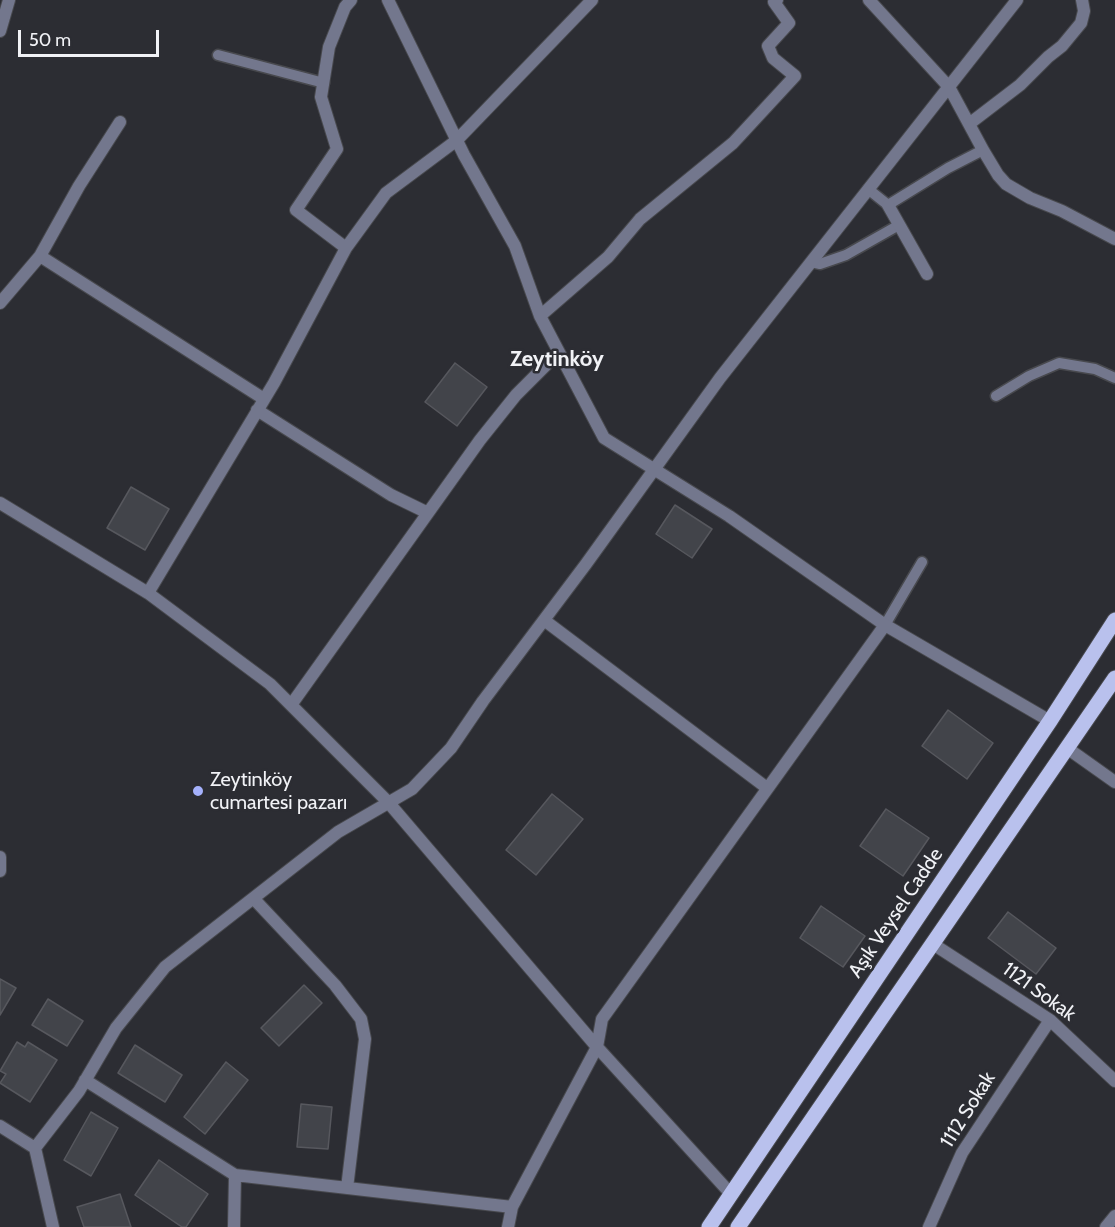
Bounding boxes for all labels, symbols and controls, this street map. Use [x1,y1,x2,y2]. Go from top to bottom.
scale bar [21,18,162,56]
text: 50 m [29,29,71,51]
district label: Zeytinköy [510,347,604,373]
place label: Zeytinköy cumartesi pazarı [210,768,347,815]
marker: Zeytinköy cumartesi pazarı [191,784,205,798]
street label: Aşık Veysel Cadde [844,843,948,983]
street label: 1121 Sokak [998,957,1080,1027]
street label: 1112 Sokak [935,1068,1001,1152]

